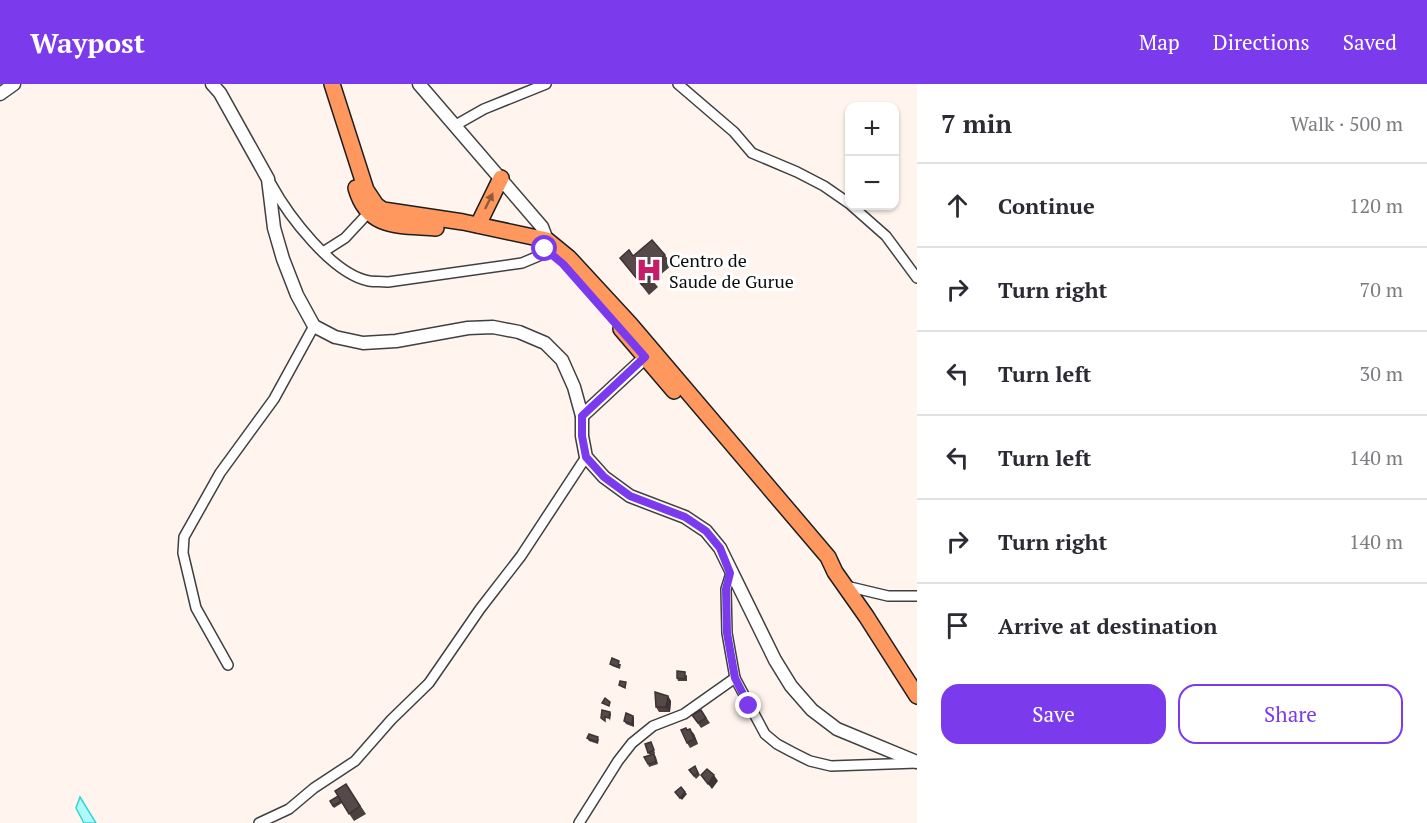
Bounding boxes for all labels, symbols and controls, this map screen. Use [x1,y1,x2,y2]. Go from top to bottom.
text: Waypost [30,24,145,61]
text: Map [1139,28,1180,56]
text: Directions [1213,28,1310,56]
text: Saved [1343,28,1397,56]
map controls [845,102,899,210]
button: + [845,102,899,156]
text: 7 min [941,106,1012,140]
text: Walk · 500 m [1291,110,1403,137]
button: − [845,156,899,210]
icon: ahead [941,189,974,222]
text: Continue [998,191,1095,220]
text: 120 m [1349,192,1403,219]
one-way arrow [485,193,494,210]
route start [531,235,557,261]
place label: Centro de Saude de Gurue [669,248,794,293]
hospital icon: Centro de Saude de Gurue [634,255,664,285]
icon: right [941,273,974,306]
text: Turn right [998,275,1107,304]
text: 70 m [1360,276,1403,303]
icon: left [941,357,974,390]
text: Turn left [998,359,1091,388]
text: 30 m [1360,360,1403,387]
icon: left [941,441,974,474]
text: Turn left [998,443,1091,472]
text: 140 m [1349,444,1403,471]
icon: right [941,525,974,558]
text: Turn right [998,527,1107,556]
text: 140 m [1349,528,1403,555]
icon: arrive [941,609,974,642]
text: Arrive at destination [998,611,1217,640]
button: Save [941,684,1166,744]
button: Share [1178,684,1403,744]
route end [735,692,761,718]

